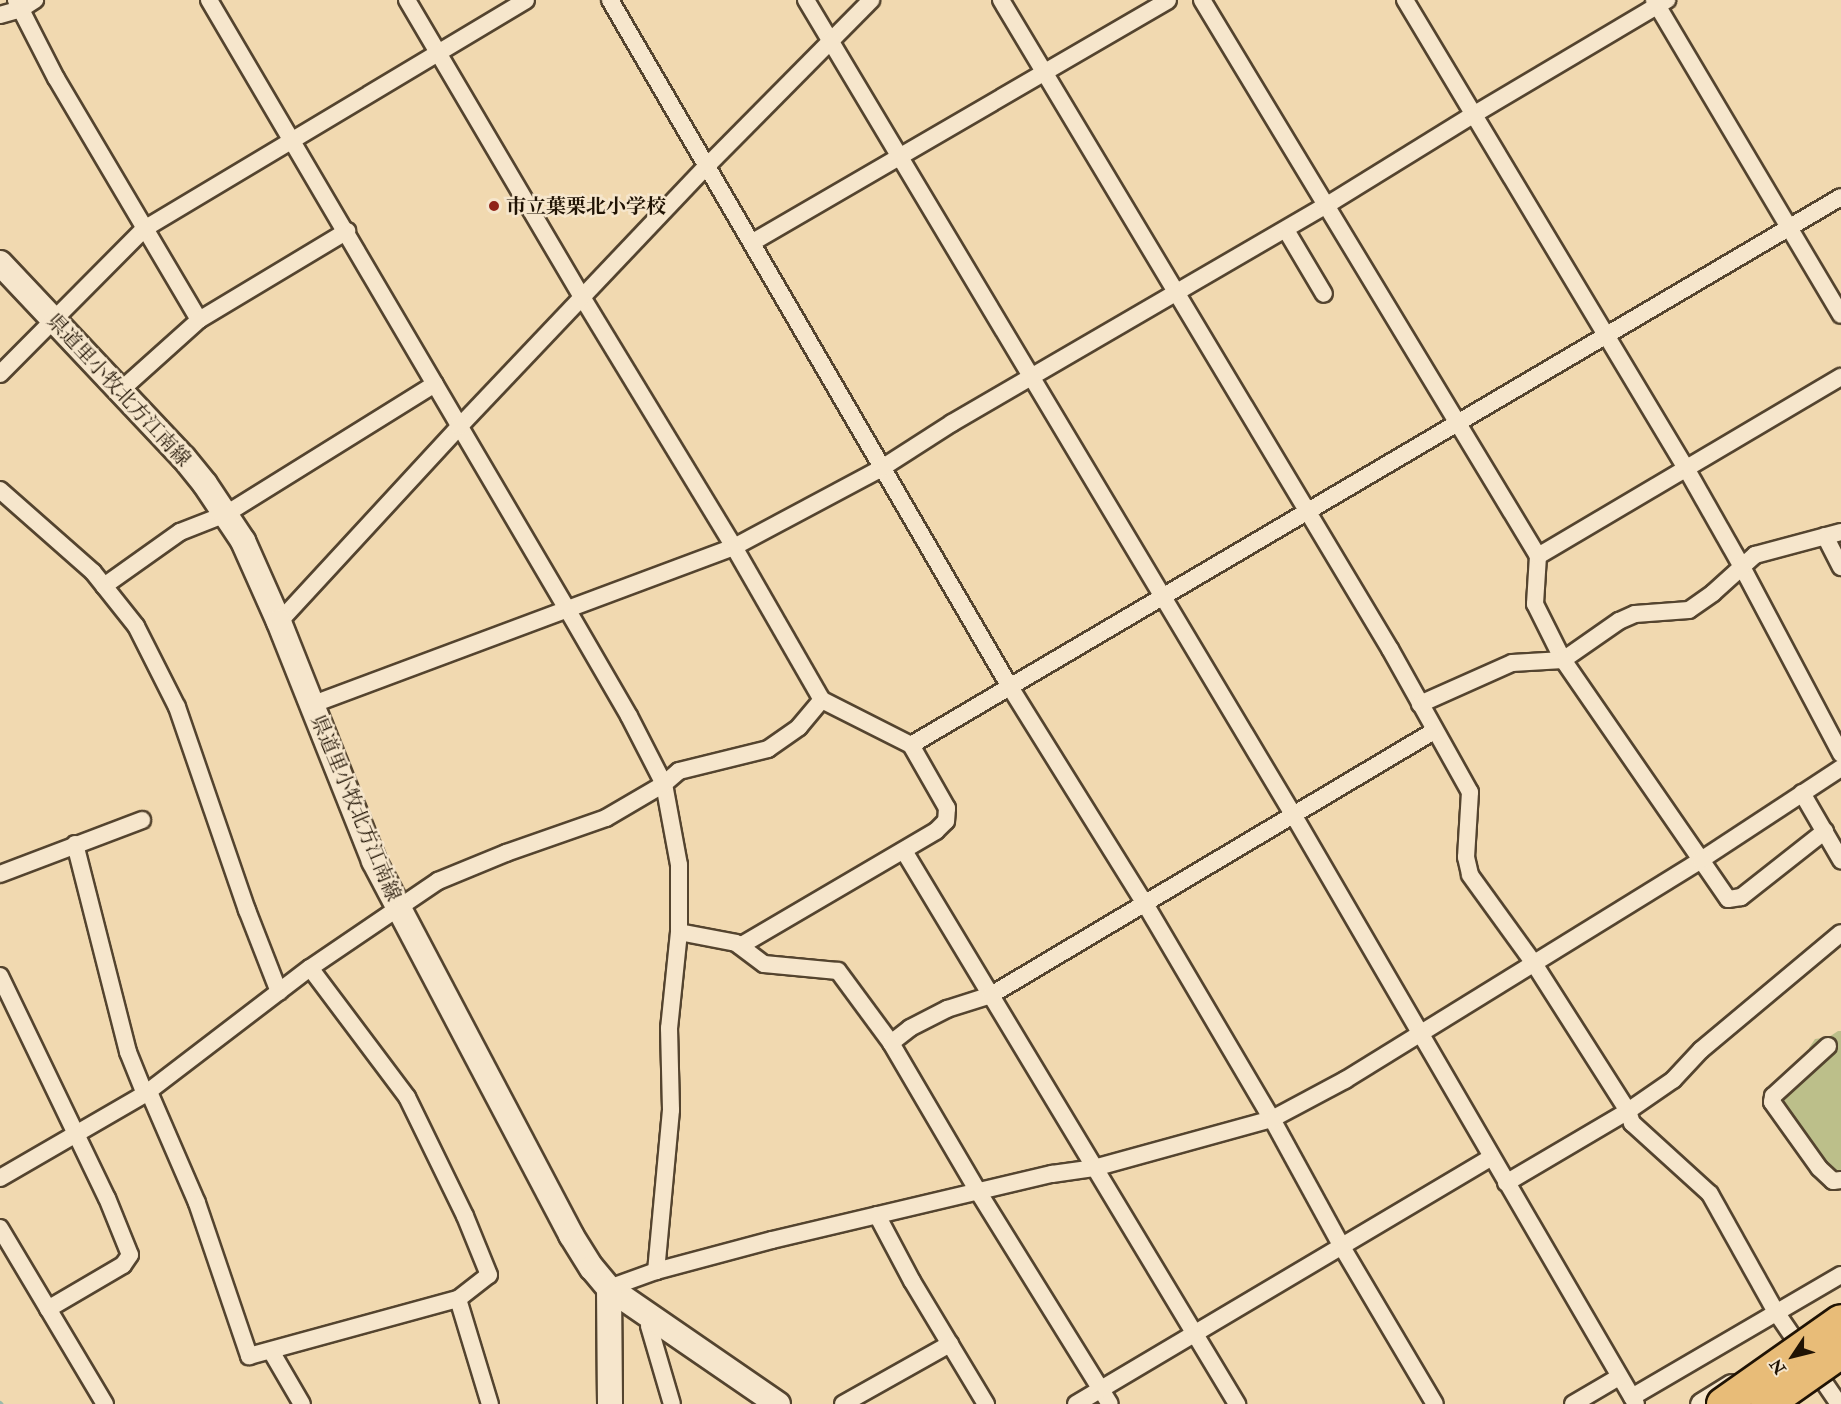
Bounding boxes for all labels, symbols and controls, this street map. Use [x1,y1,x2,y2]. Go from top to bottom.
place label: 市立葉栗北小学校 [506,194,666,218]
marker: 市立葉栗北小学校 [487,199,501,213]
street label: 県道里小牧北方江南線 [42,309,196,471]
street label: 県道里小牧北方江南線 [306,711,406,905]
north arrow [1763,1326,1823,1386]
text: N [1766,1355,1791,1378]

